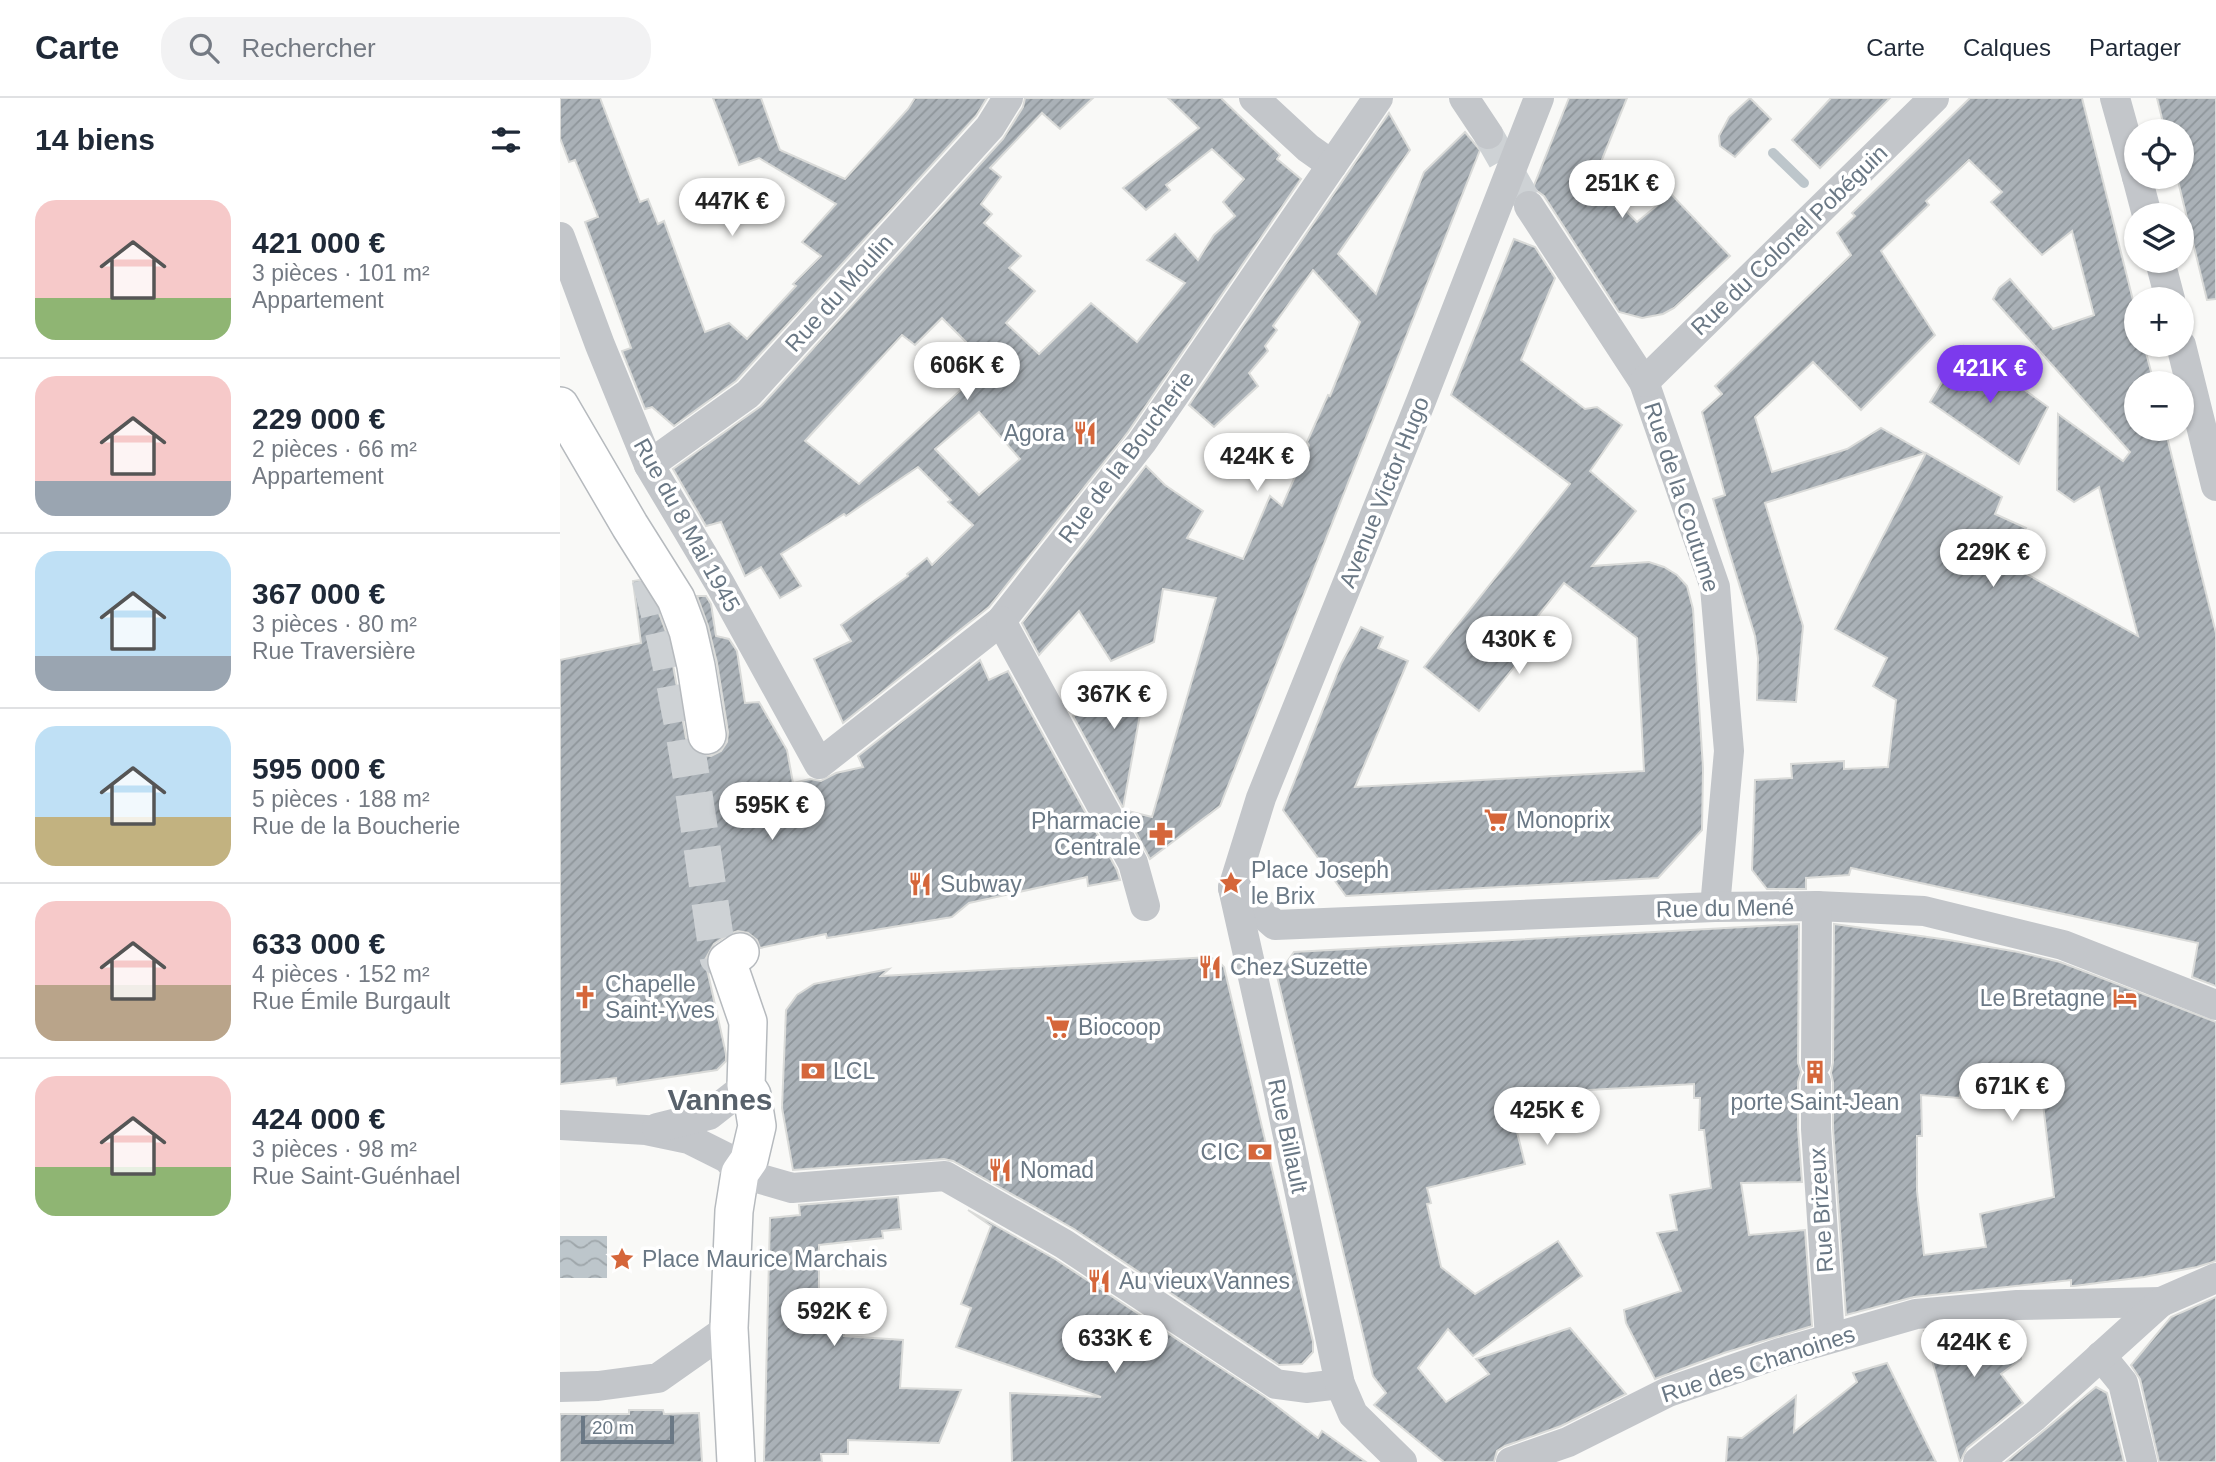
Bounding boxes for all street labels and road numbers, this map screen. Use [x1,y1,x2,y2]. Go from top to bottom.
street label: Rue du Colonel Pobéguin [1686,140,1892,340]
street label: Rue du Moulin [780,229,898,357]
street label: Rue de la Boucherie [1053,366,1199,548]
street label: Avenue Victor Hugo [1334,393,1434,591]
street label: Rue de la Coutume [1639,399,1725,595]
street label: Rue du 8 Mai 1945 [629,434,745,616]
street label: Rue du Mené [1656,894,1794,922]
street label: Rue Billault [1263,1076,1313,1196]
street label: Rue Brizeux [1804,1146,1838,1273]
street label: Rue des Chanoines [1658,1320,1858,1408]

